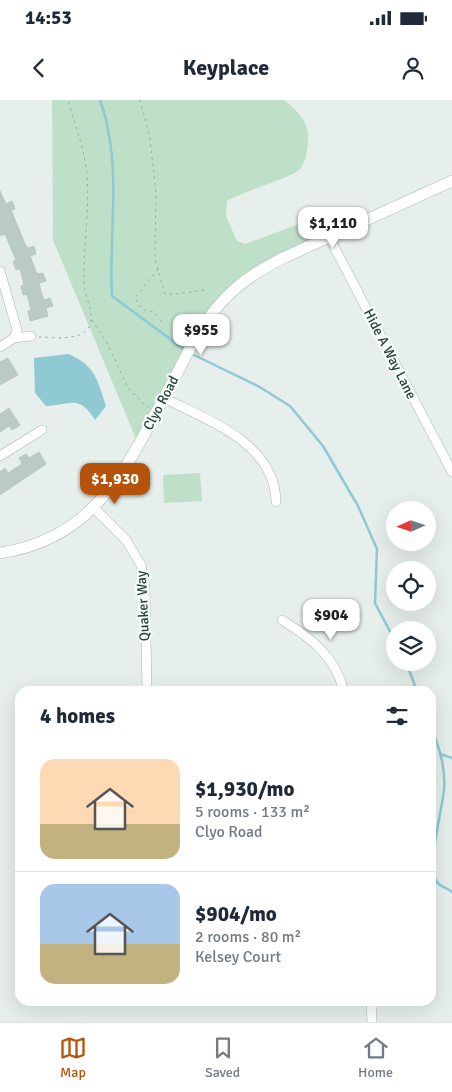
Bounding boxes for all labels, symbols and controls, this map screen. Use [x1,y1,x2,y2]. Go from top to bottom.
text: 14:53 [25,6,72,30]
icon: back [25,54,53,82]
text: Keyplace [183,54,269,81]
icon: person [399,54,427,82]
pin: $1,110 [292,206,374,249]
text: $1,110 [309,213,357,233]
street label: Hide A Way Lane [360,306,420,402]
pin: $955 [171,314,231,356]
text: $955 [184,320,218,340]
street label: Clyo Road [140,373,182,433]
pin: $1,930 [74,462,156,505]
text: $1,930 [91,469,139,489]
north arrow [386,501,436,551]
map controls [386,501,436,671]
button: locate [386,561,436,611]
street label: Quaker Way [133,570,153,642]
pin: $904 [301,598,361,641]
text: $904 [314,605,348,625]
button: layers [386,621,436,671]
icon: filters [383,702,411,730]
text: 4 homes [40,703,115,729]
text: $1,930/mo [195,776,294,802]
icon: home [80,779,140,839]
text: 5 rooms · 133 m² [195,802,310,822]
text: Clyo Road [195,822,263,842]
text: $904/mo [195,901,277,927]
icon: home [80,904,140,964]
text: 2 rooms · 80 m² [195,927,301,947]
text: Kelsey Court [195,947,281,967]
tab: Map [59,1034,87,1081]
tab: Saved [205,1034,240,1081]
tab: Home [358,1034,393,1081]

